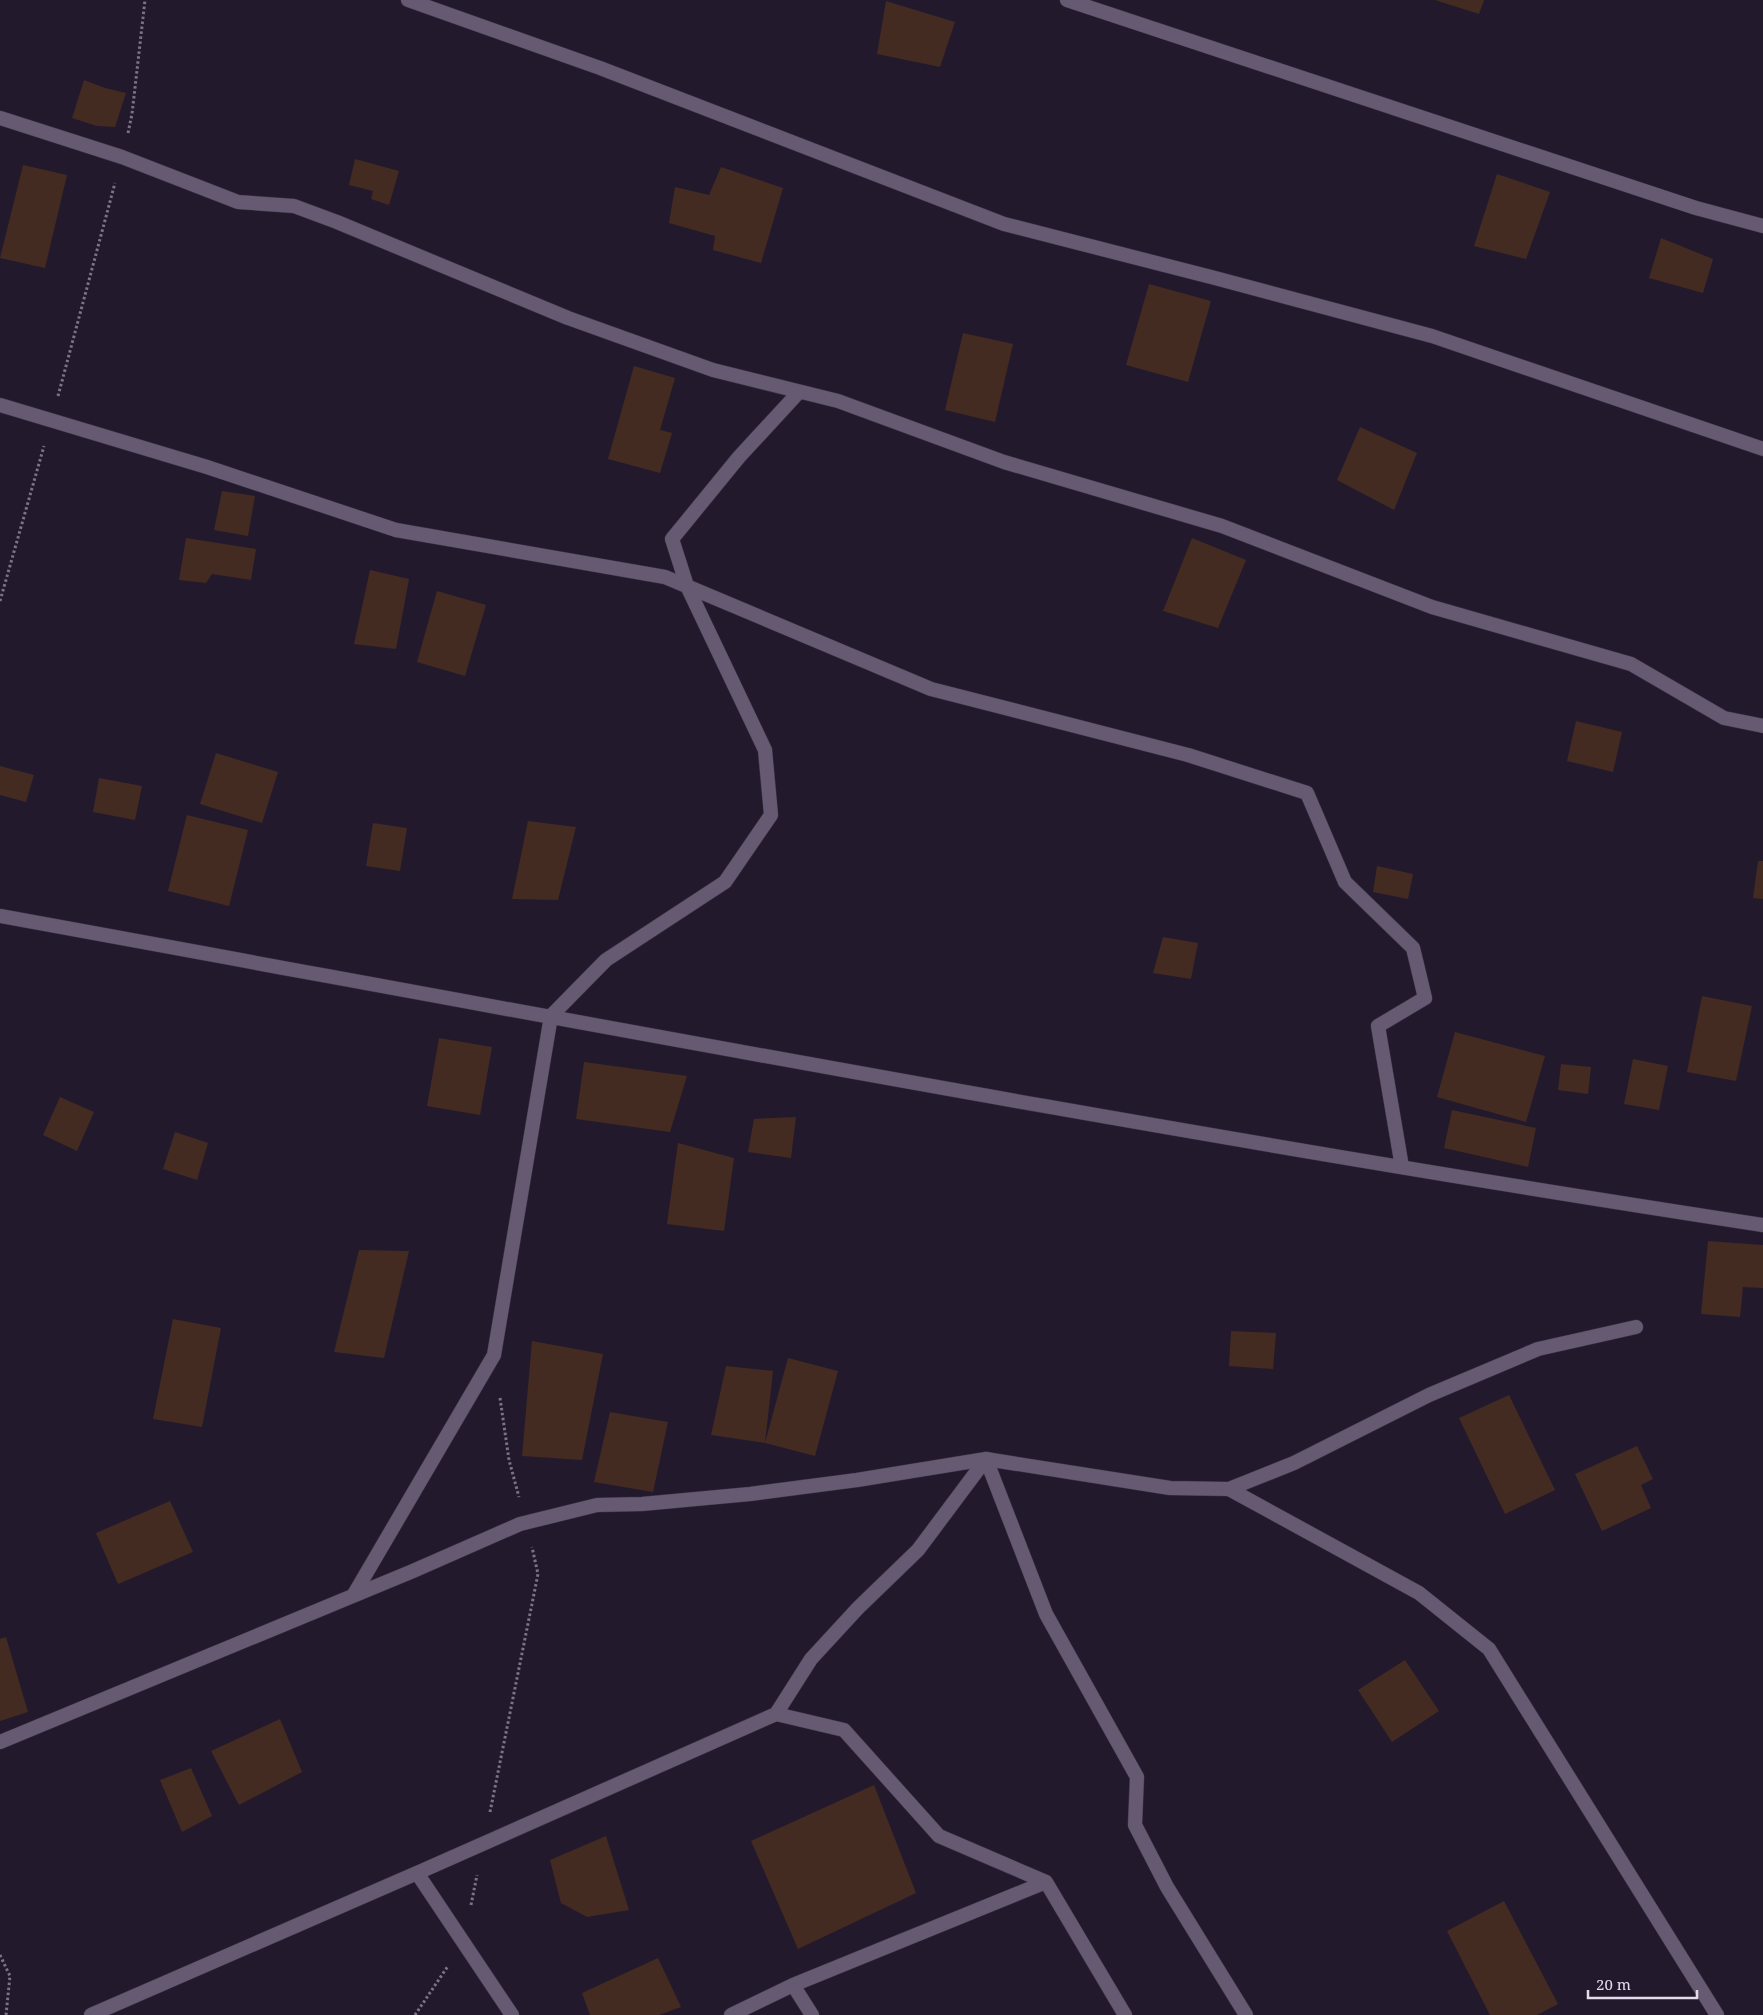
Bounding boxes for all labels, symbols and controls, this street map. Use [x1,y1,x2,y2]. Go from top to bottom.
scale bar [1588,1968,1697,2000]
text: 20 m [1596,1974,1631,1994]

